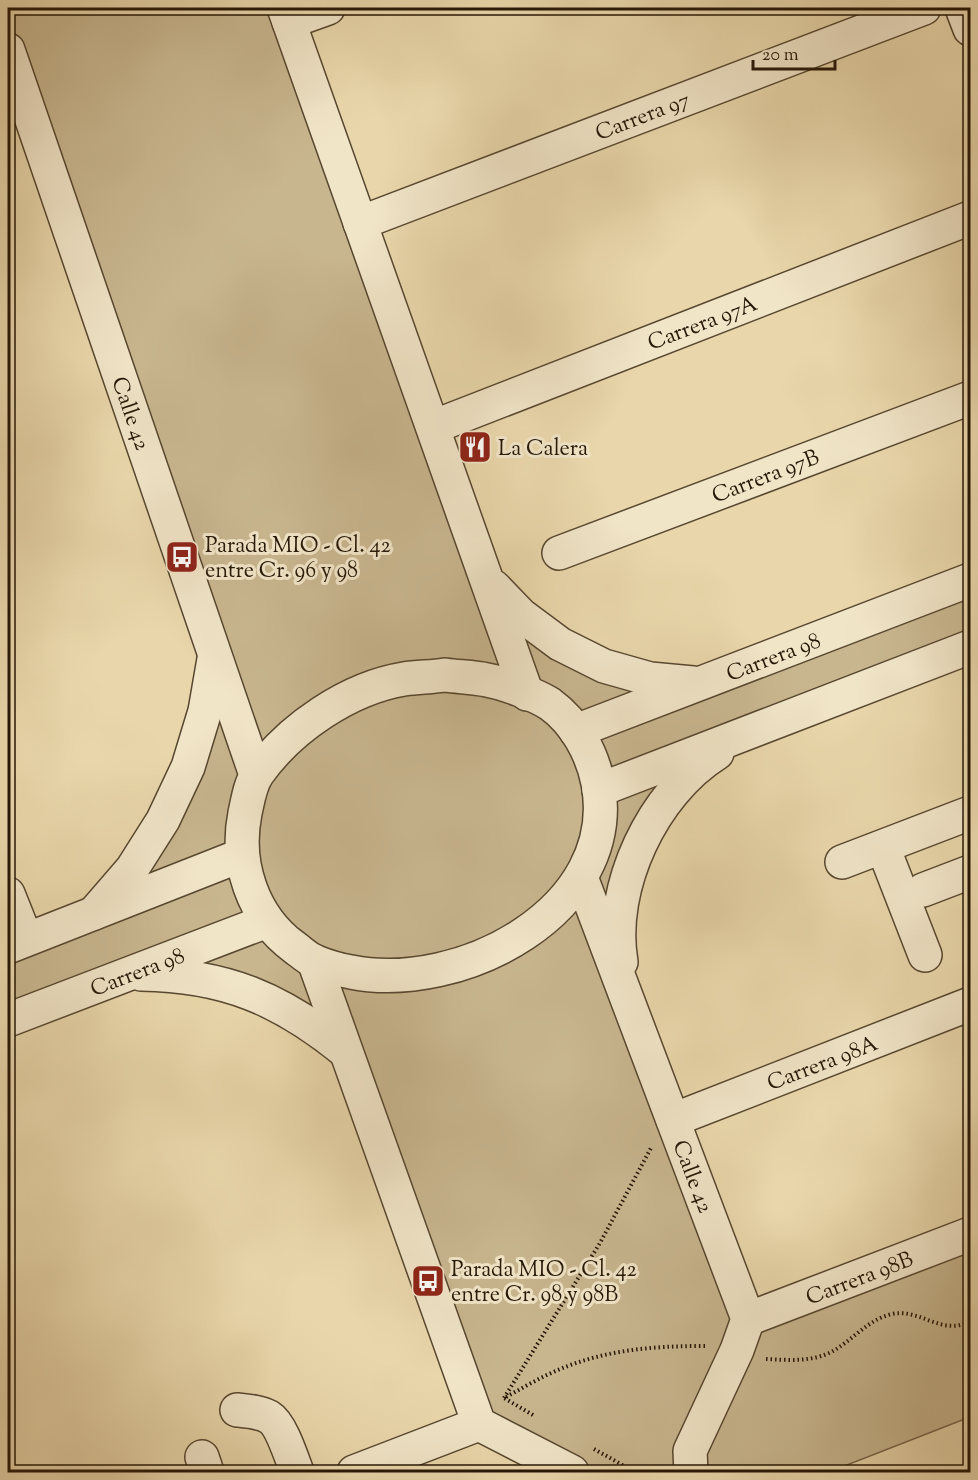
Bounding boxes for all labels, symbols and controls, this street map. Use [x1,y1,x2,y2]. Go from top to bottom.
scale bar [753,33,836,71]
text: 20 m [762,43,799,69]
street label: Carrera 97 [591,85,695,150]
street label: Carrera 97A [644,289,763,360]
street label: Calle 42 [102,373,157,455]
restaurant icon: La Calera [457,429,493,465]
place label: La Calera [498,434,588,466]
street label: Carrera 97B [708,443,825,513]
place label: Parada MIO - Cl. 42 entre Cr. 96 y 98 [205,531,391,588]
bus stop icon: Parada MIO - Cl. 42 entre Cr. 96 y 98 [164,539,200,575]
street label: Carrera 98 [722,626,826,691]
street label: Carrera 98 [86,941,190,1006]
street label: Carrera 98A [763,1029,883,1101]
street label: Calle 42 [663,1136,720,1218]
street label: Carrera 98B [802,1245,919,1315]
place label: Parada MIO - Cl. 42 entre Cr. 98 y 98B [451,1255,637,1312]
bus stop icon: Parada MIO - Cl. 42 entre Cr. 98 y 98B [410,1263,446,1299]

